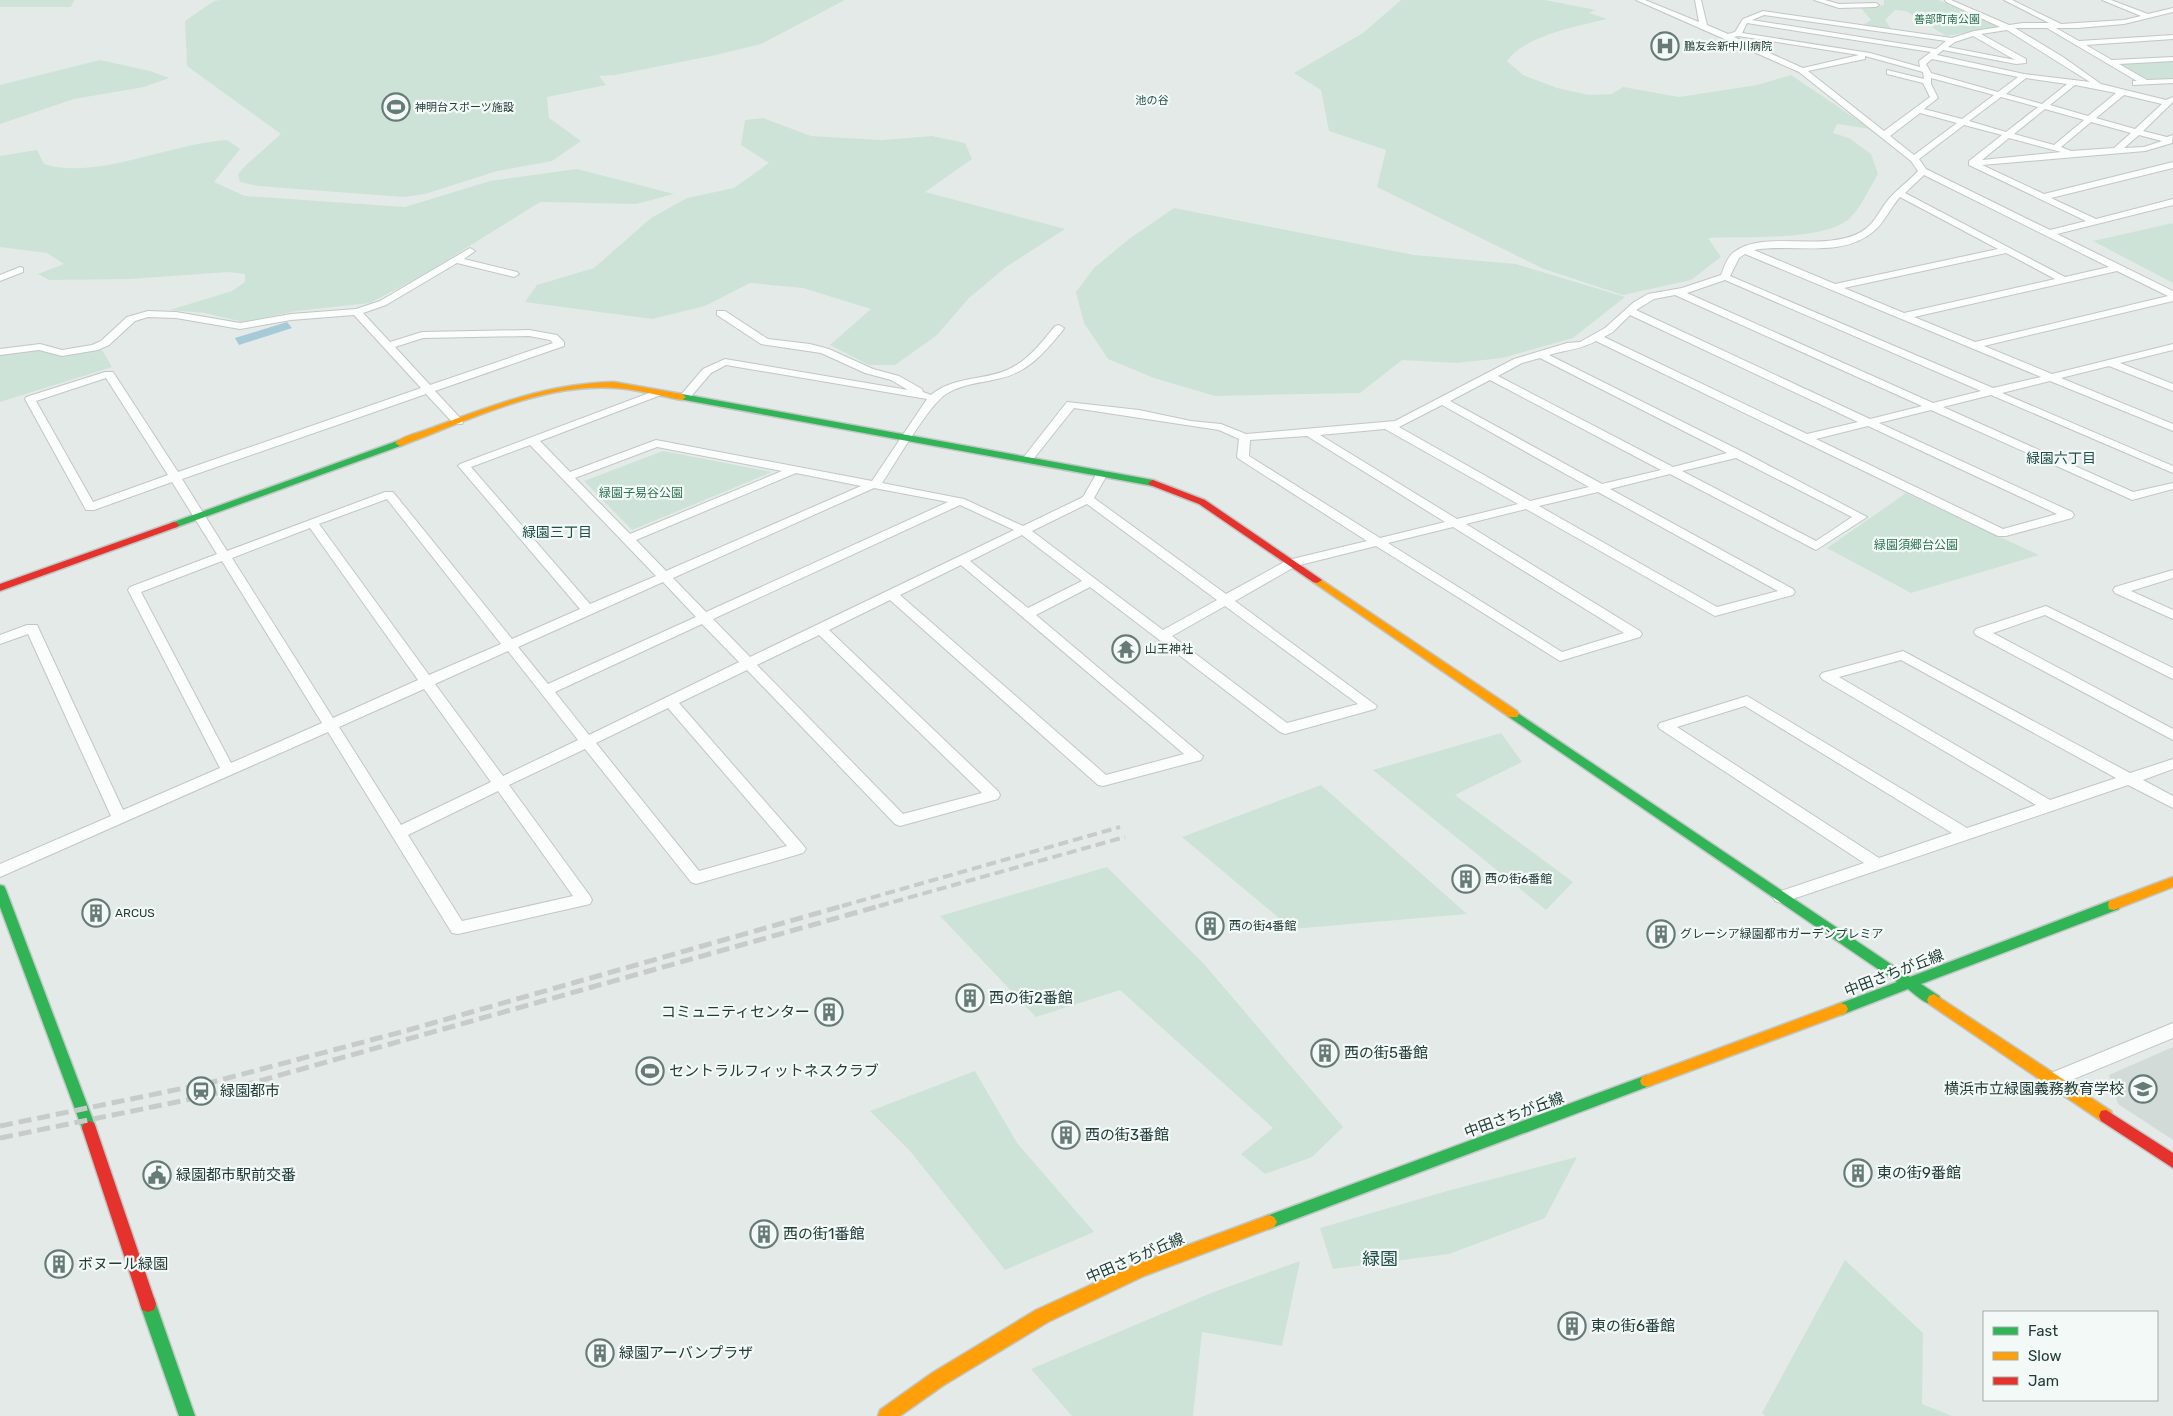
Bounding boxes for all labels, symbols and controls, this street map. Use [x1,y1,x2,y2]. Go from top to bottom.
park label: 善部町南公園 [1914,13,1980,26]
hospital icon: 鵬友会新中川病院 [1650,31,1680,61]
place label: 鵬友会新中川病院 [1684,40,1772,53]
sports icon: 神明台スポーツ施設 [381,92,411,122]
district label: 池の谷 [1136,94,1169,107]
place label: 神明台スポーツ施設 [415,101,514,114]
district label: 緑園六丁目 [2026,450,2096,467]
park label: 緑園子易谷公園 [599,486,683,500]
district label: 緑園三丁目 [522,524,592,541]
park label: 緑園須郷台公園 [1874,538,1958,552]
temple icon: 山王神社 [1111,634,1141,664]
place label: 山王神社 [1145,642,1193,656]
building icon: 西の街6番館 [1451,864,1481,894]
place label: 西の街6番館 [1485,872,1552,886]
building icon: ARCUS [81,898,111,928]
place label: ARCUS [115,906,155,920]
building icon: 西の街4番館 [1195,911,1225,941]
place label: 西の街4番館 [1229,919,1296,933]
building icon: グレーシア緑園都市ガーデンプレミア [1646,919,1676,949]
place label: グレーシア緑園都市ガーデンプレミア [1680,927,1883,941]
street label: 中田さちが丘線 [1842,946,1946,1000]
building icon: 西の街2番館 [955,983,985,1013]
place label: 西の街2番館 [989,989,1073,1007]
building icon: コミュニティセンター [814,997,844,1027]
place label: コミュニティセンター [661,1003,810,1021]
building icon: 西の街5番館 [1310,1038,1340,1068]
place label: 西の街5番館 [1344,1044,1428,1062]
sports icon: セントラルフィットネスクラブ [635,1056,665,1086]
place label: セントラルフィットネスクラブ [669,1062,879,1080]
school or university icon: 横浜市立緑園義務教育学校 [2128,1074,2158,1104]
station icon: 緑園都市 [186,1076,216,1106]
place label: 横浜市立緑園義務教育学校 [1944,1080,2124,1098]
place label: 緑園都市 [220,1082,280,1100]
street label: 中田さちが丘線 [1462,1089,1566,1141]
building icon: 西の街3番館 [1051,1120,1081,1150]
place label: 西の街3番館 [1085,1126,1169,1144]
building icon: 東の街9番館 [1843,1158,1873,1188]
public building icon: 緑園都市駅前交番 [142,1160,172,1190]
place label: 東の街9番館 [1877,1164,1961,1182]
place label: 緑園都市駅前交番 [176,1166,296,1184]
building icon: 西の街1番館 [749,1219,779,1249]
place label: 西の街1番館 [783,1225,864,1243]
street label: 中田さちが丘線 [1083,1229,1187,1287]
district label: 緑園 [1362,1248,1398,1270]
building icon: ボヌール緑園 [44,1249,74,1279]
place label: ボヌール緑園 [78,1255,168,1273]
building icon: 東の街6番館 [1557,1311,1587,1341]
legend [1983,1311,2158,1401]
place label: 東の街6番館 [1591,1317,1675,1335]
text: Fast [2028,1322,2058,1340]
building icon: 緑園アーバンプラザ [585,1338,615,1368]
place label: 緑園アーバンプラザ [619,1344,753,1362]
text: Slow [2028,1347,2061,1365]
text: Jam [2028,1372,2059,1390]

